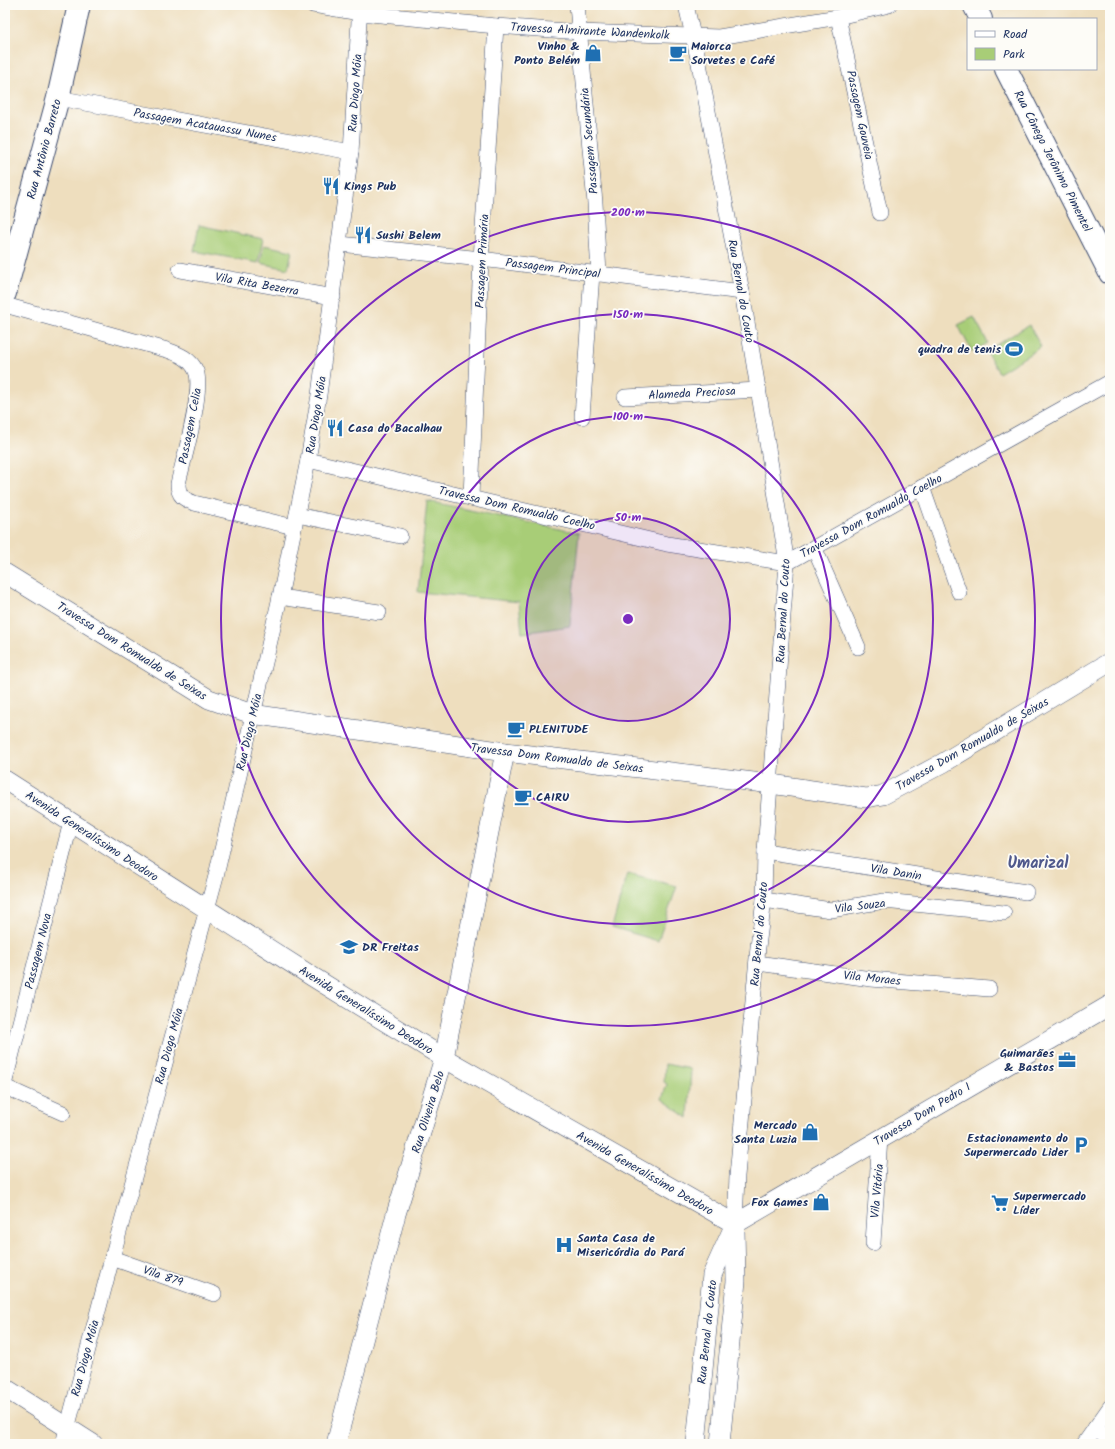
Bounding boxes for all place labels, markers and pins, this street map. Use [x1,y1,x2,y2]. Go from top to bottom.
place label: Vinho & Ponto Belém [514,37,580,70]
place label: Maiorca Sorvetes e Café [691,37,775,70]
shop icon: Vinho & Ponto Belém [583,43,603,63]
cafe icon: Maiorca Sorvetes e Café [668,43,688,63]
restaurant icon: Kings Pub [321,176,341,196]
place label: Kings Pub [344,177,396,196]
restaurant icon: Sushi Belem [353,225,373,245]
place label: Sushi Belem [376,226,441,245]
sports icon: quadra de tenis [1004,339,1024,359]
place label: quadra de tenis [918,340,1001,359]
restaurant icon: Casa do Bacalhau [325,418,345,438]
place label: Casa do Bacalhau [348,419,442,438]
centre of rings [621,612,635,626]
cafe icon: PLENITUDE [506,719,526,739]
place label: PLENITUDE [529,720,590,739]
cafe icon: CAIRU [513,787,533,807]
place label: CAIRU [536,788,570,807]
school or university icon: DR Freitas [339,937,359,957]
place label: DR Freitas [362,938,419,957]
place label: Guimarães & Bastos [1000,1044,1054,1077]
office icon: Guimarães & Bastos [1057,1050,1077,1070]
place label: Mercado Santa Luzia [734,1116,798,1149]
shop icon: Mercado Santa Luzia [800,1122,820,1142]
place label: Estacionamento do Supermercado Lider [964,1129,1069,1162]
parking icon: Estacionamento do Supermercado Lider [1071,1135,1091,1155]
place label: Supermercado Líder [1013,1187,1087,1220]
shop icon: Fox Games [811,1192,831,1212]
place label: Fox Games [751,1193,808,1212]
supermarket icon: Supermercado Líder [990,1193,1010,1213]
place label: Santa Casa de Misericórdia do Pará [577,1229,686,1262]
hospital icon: Santa Casa de Misericórdia do Pará [554,1235,574,1255]

